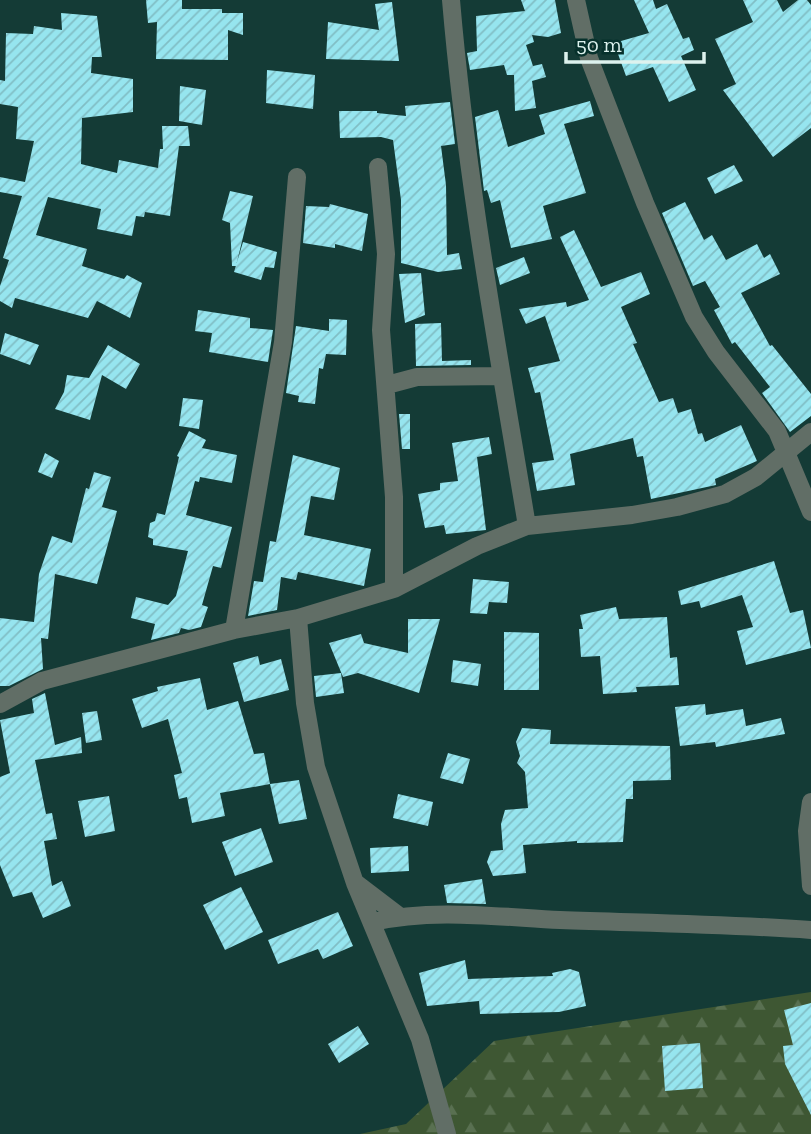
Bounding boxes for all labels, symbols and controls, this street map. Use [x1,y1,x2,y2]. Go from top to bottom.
scale bar [566,21,704,65]
text: 50 m [576,32,622,57]

